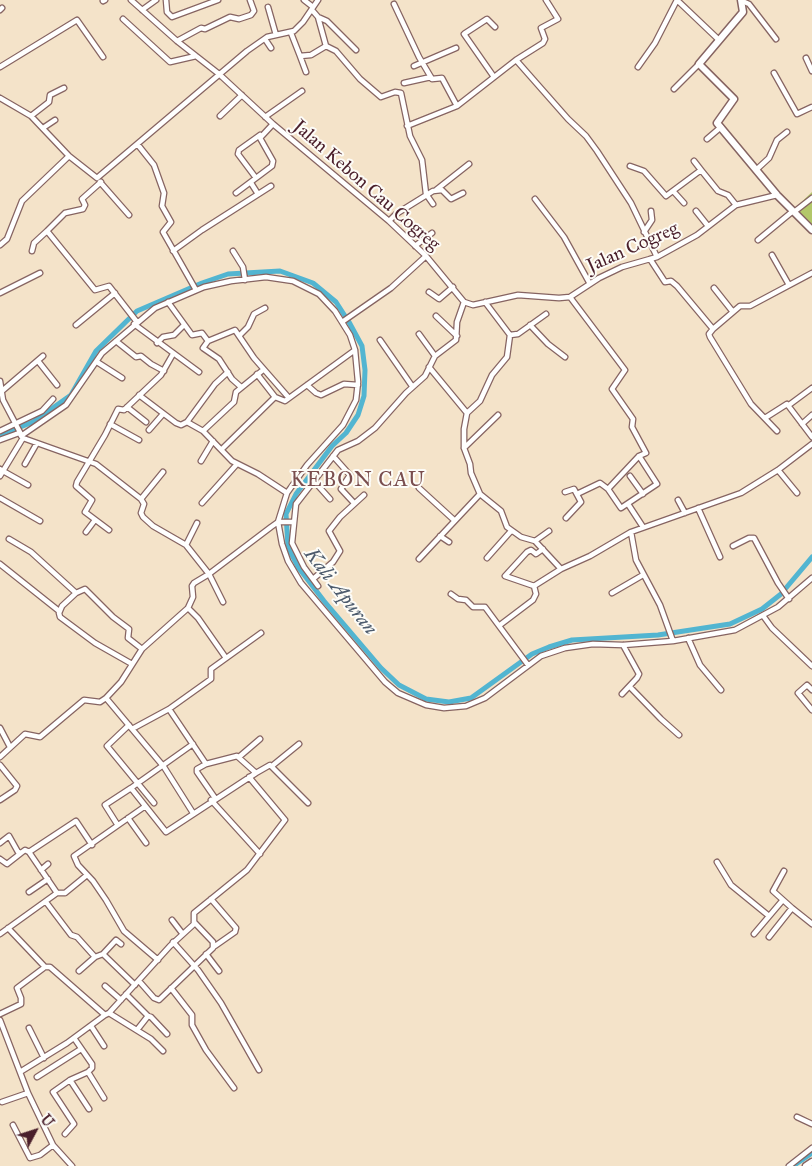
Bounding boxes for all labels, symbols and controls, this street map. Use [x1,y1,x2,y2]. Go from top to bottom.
street label: Jalan Kebon Cau Cogreg [288,116,444,256]
street label: Jalan Cogreg [584,218,682,278]
district label: KEBON CAU [289,468,427,494]
water label: Kali Apuran [299,544,381,640]
north arrow [10,1106,60,1156]
text: U [37,1111,57,1131]

